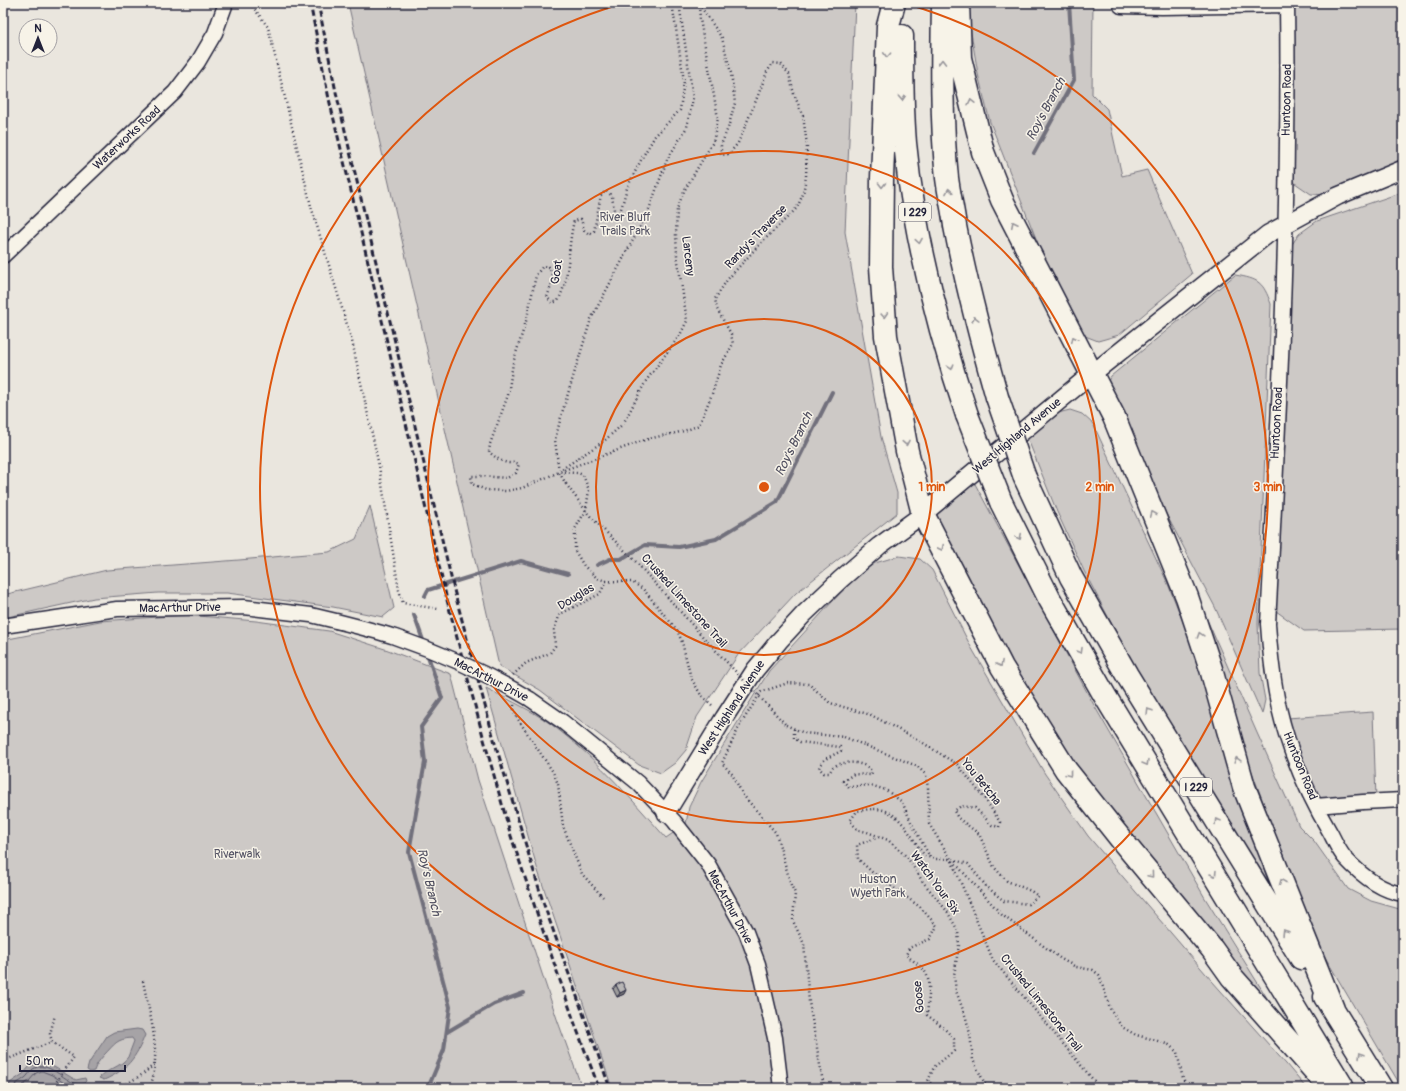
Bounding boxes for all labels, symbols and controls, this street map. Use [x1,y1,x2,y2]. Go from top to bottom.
north arrow [18,18,58,58]
text: N [34,22,42,35]
one-way arrow [883,52,891,58]
one-way arrow [938,59,946,65]
street label: Huntoon Road [1279,64,1295,136]
water label: Roy's Branch [1023,74,1070,143]
one-way arrow [898,95,907,101]
one-way arrow [967,99,976,106]
street label: Waterworks Road [90,103,164,173]
one-way arrow [878,182,886,188]
one-way arrow [945,188,954,195]
street label: Randy's Traverse [722,202,790,272]
road number: I 229 [899,203,931,221]
park label: River Bluff Trails Park [599,210,651,239]
one-way arrow [1011,221,1019,228]
street label: Larceny [678,235,698,277]
one-way arrow [914,238,923,244]
street label: Goat [548,259,566,285]
one-way arrow [880,312,889,318]
one-way arrow [972,315,980,322]
one-way arrow [1072,336,1079,343]
one-way arrow [946,363,955,370]
street label: Huntoon Road [1268,386,1286,459]
street label: West Highland Avenue [970,395,1064,477]
water label: Roy's Branch [772,409,817,478]
one-way arrow [901,440,909,446]
centre of rings [757,480,771,494]
text: 1 min [919,480,946,495]
text: 2 min [1086,480,1115,495]
text: 3 min [1254,480,1283,495]
one-way arrow [1150,511,1158,519]
one-way arrow [1014,533,1021,540]
one-way arrow [936,544,943,551]
street label: Crushed Limestone Trail [638,551,730,651]
street label: Douglas [555,580,597,614]
street label: MacArthur Drive [139,600,221,616]
one-way arrow [1196,632,1205,639]
one-way arrow [1075,647,1082,655]
street label: MacArthur Drive [451,655,531,705]
street label: West Highland Avenue [696,657,768,759]
one-way arrow [996,660,1003,667]
one-way arrow [1146,708,1154,715]
street label: Huntoon Road [1280,730,1321,802]
street label: You Betcha [957,755,1005,809]
one-way arrow [1233,757,1242,764]
one-way arrow [1142,759,1149,766]
one-way arrow [1064,769,1071,776]
road number: I 229 [1180,778,1212,796]
one-way arrow [1214,818,1222,825]
park label: Riverwalk [214,847,260,862]
water label: Roy's Branch [413,847,445,918]
street label: Watch Your Six [907,848,963,918]
street label: MacArthur Drive [704,868,756,947]
one-way arrow [1147,870,1154,878]
one-way arrow [1209,870,1216,877]
park label: Huston Wyeth Park [850,872,906,901]
one-way arrow [1278,878,1286,885]
one-way arrow [1282,929,1290,936]
street label: Crushed Limestone Trail [997,951,1085,1055]
street label: Goose [910,980,928,1014]
scale bar [20,1047,125,1073]
one-way arrow [1358,1052,1365,1059]
text: 50 m [26,1054,54,1069]

